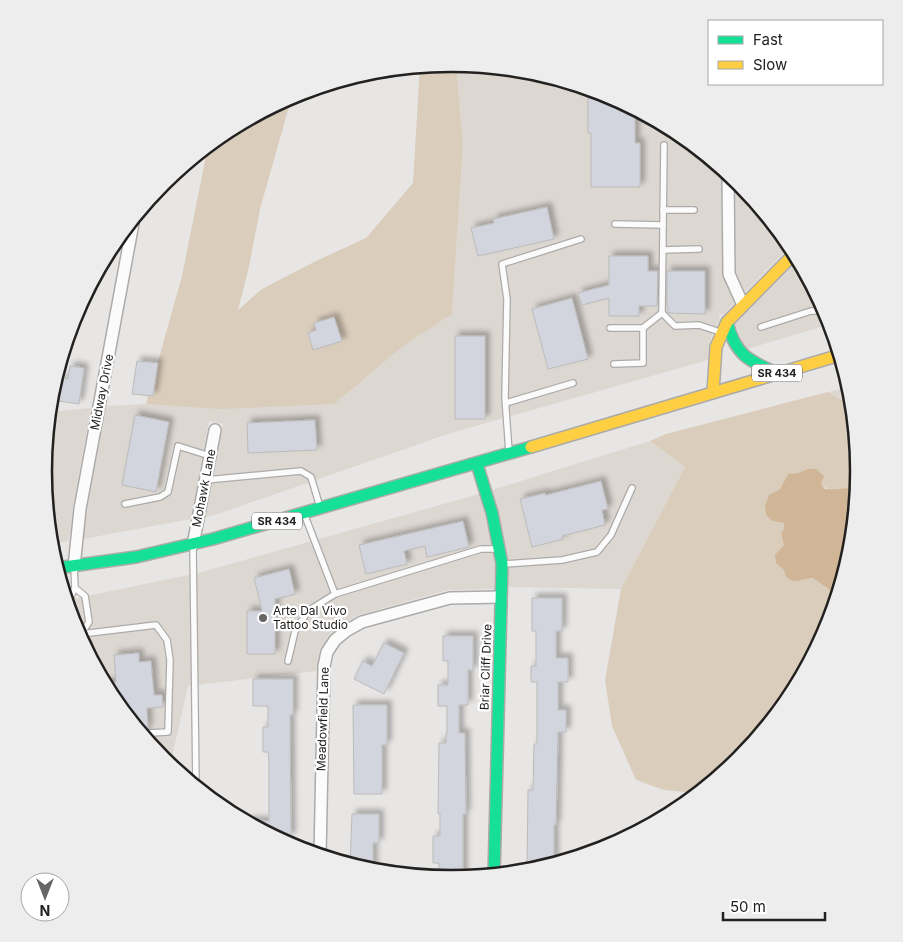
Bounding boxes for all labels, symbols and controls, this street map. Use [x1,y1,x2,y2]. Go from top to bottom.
legend [708,20,883,85]
text: Fast [753,30,783,49]
text: Slow [753,55,787,74]
street label: Midway Drive [87,352,116,431]
road number: SR 434 [752,364,802,382]
street label: Mohawk Lane [189,448,218,528]
road number: SR 434 [252,512,302,530]
place label: Arte Dal Vivo Tattoo Studio [273,603,348,632]
marker: Arte Dal Vivo Tattoo Studio [257,612,269,624]
street label: Briar Cliff Drive [476,624,495,710]
street label: Meadowfield Lane [313,667,332,771]
north arrow [20,872,70,922]
scale bar [723,890,826,922]
text: 50 m [730,897,766,916]
text: N [40,902,50,919]

